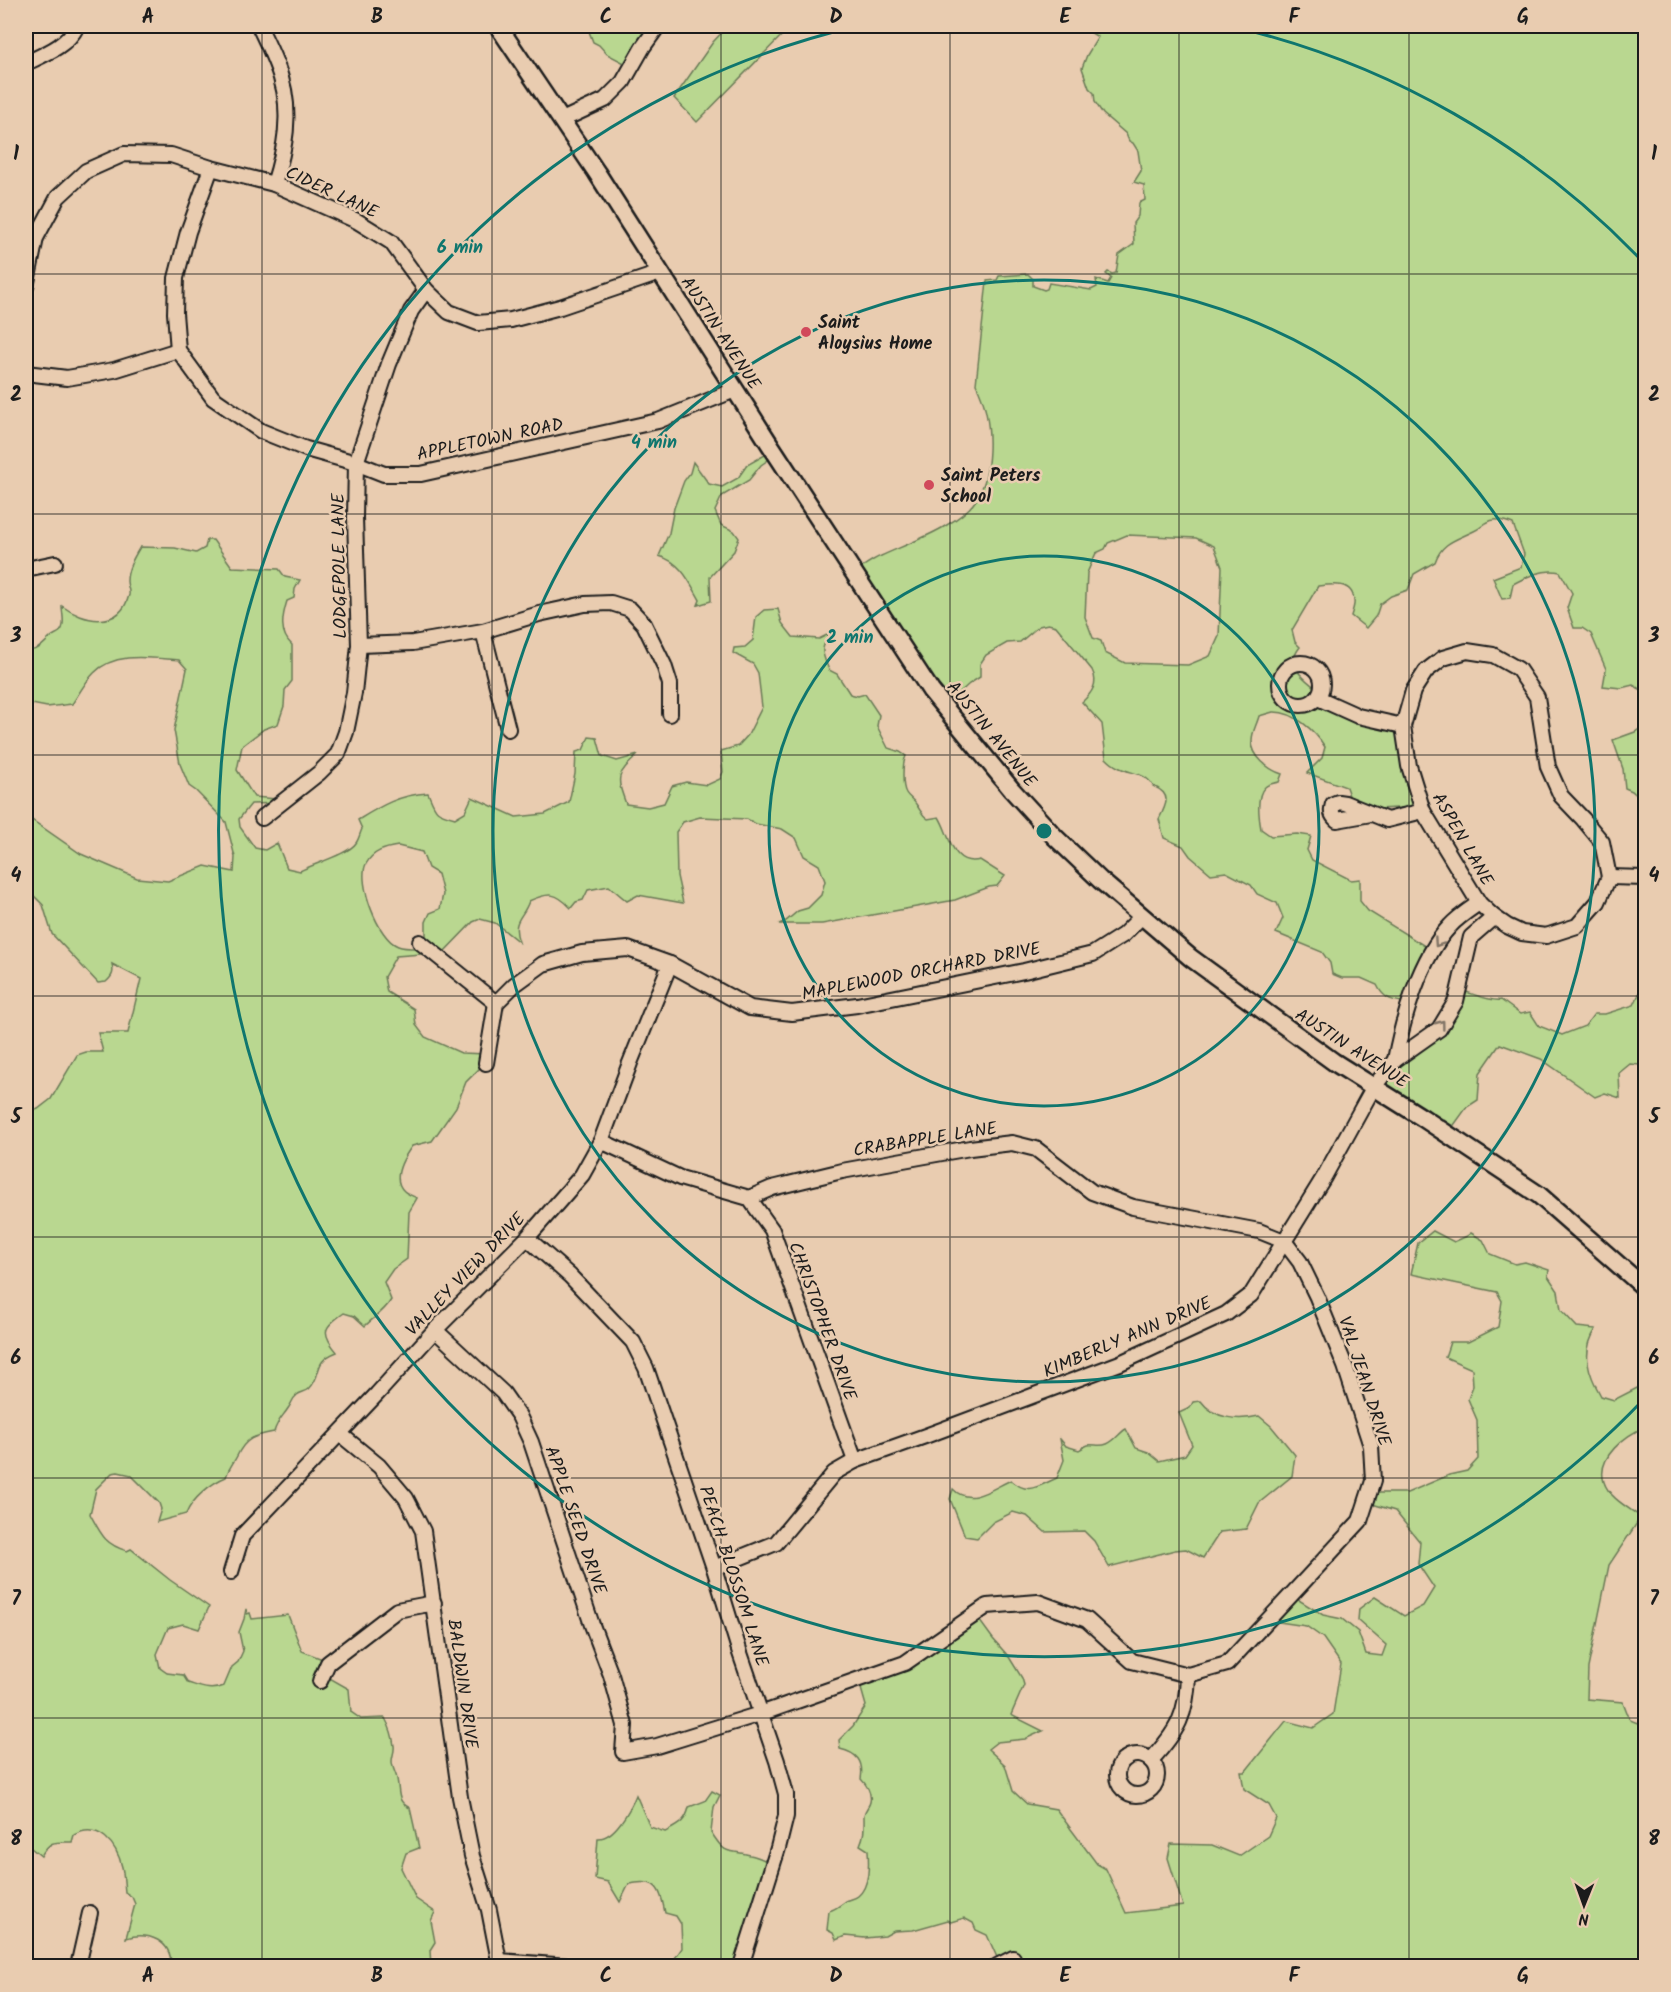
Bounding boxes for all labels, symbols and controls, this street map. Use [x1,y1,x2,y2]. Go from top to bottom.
text: A [142,2,154,34]
text: B [371,2,383,34]
text: C [600,2,612,34]
text: D [829,2,843,34]
text: E [1059,2,1071,34]
text: F [1289,2,1301,34]
text: G [1517,2,1529,34]
text: 1 [13,139,19,171]
text: 1 [1651,139,1657,171]
street label: CIDER LANE [280,159,383,228]
text: 6 min [437,234,483,263]
street label: AUSTIN AVENUE [672,271,768,397]
place label: Saint Aloysius Home [818,309,933,359]
marker: Saint Aloysius Home [799,325,813,339]
text: 2 [10,380,22,412]
text: 2 [1648,380,1660,412]
street label: APPLETOWN ROAD [414,411,567,470]
text: 4 min [631,429,677,458]
place label: Saint Peters School [941,462,1041,512]
marker: Saint Peters School [922,478,936,492]
street label: LODGEPOLE LANE [325,492,356,639]
text: 3 [10,621,22,653]
text: 3 [1648,621,1660,653]
text: 2 min [827,624,873,653]
street label: AUSTIN AVENUE [939,675,1043,795]
street label: ASPEN LANE [1423,788,1500,892]
centre of rings [1034,821,1054,841]
text: 4 [11,861,22,893]
text: 4 [1649,861,1660,893]
street label: MAPLEWOOD ORCHARD DRIVE [799,935,1044,1010]
one-way arrow [1434,937,1445,948]
street label: AUSTIN AVENUE [1289,1002,1414,1097]
one-way arrow [1433,1020,1444,1031]
text: 5 [10,1102,23,1134]
text: 5 [1648,1102,1661,1134]
street label: CRABAPPLE LANE [851,1115,1000,1166]
street label: VALLEY VIEW DRIVE [399,1206,533,1344]
street label: CHRISTOPHER DRIVE [779,1238,864,1405]
street label: KIMBERLY ANN DRIVE [1039,1290,1217,1387]
street label: VAL JEAN DRIVE [1329,1313,1398,1450]
text: 6 [11,1343,22,1375]
text: 6 [1649,1343,1660,1375]
street label: APPLE SEED DRIVE [536,1442,614,1599]
street label: PEACH BLOSSOM LANE [690,1482,776,1671]
text: 7 [11,1584,21,1616]
text: 7 [1649,1584,1659,1616]
street label: BALDWIN DRIVE [438,1617,485,1751]
text: 8 [10,1824,22,1856]
text: 8 [1648,1824,1660,1856]
north arrow [1554,1875,1614,1935]
text: N [1578,1906,1589,1931]
text: A [142,1961,154,1992]
text: B [371,1961,383,1992]
text: C [600,1961,612,1992]
text: D [829,1961,843,1992]
text: E [1059,1961,1071,1992]
text: F [1289,1961,1301,1992]
text: G [1517,1961,1529,1992]

